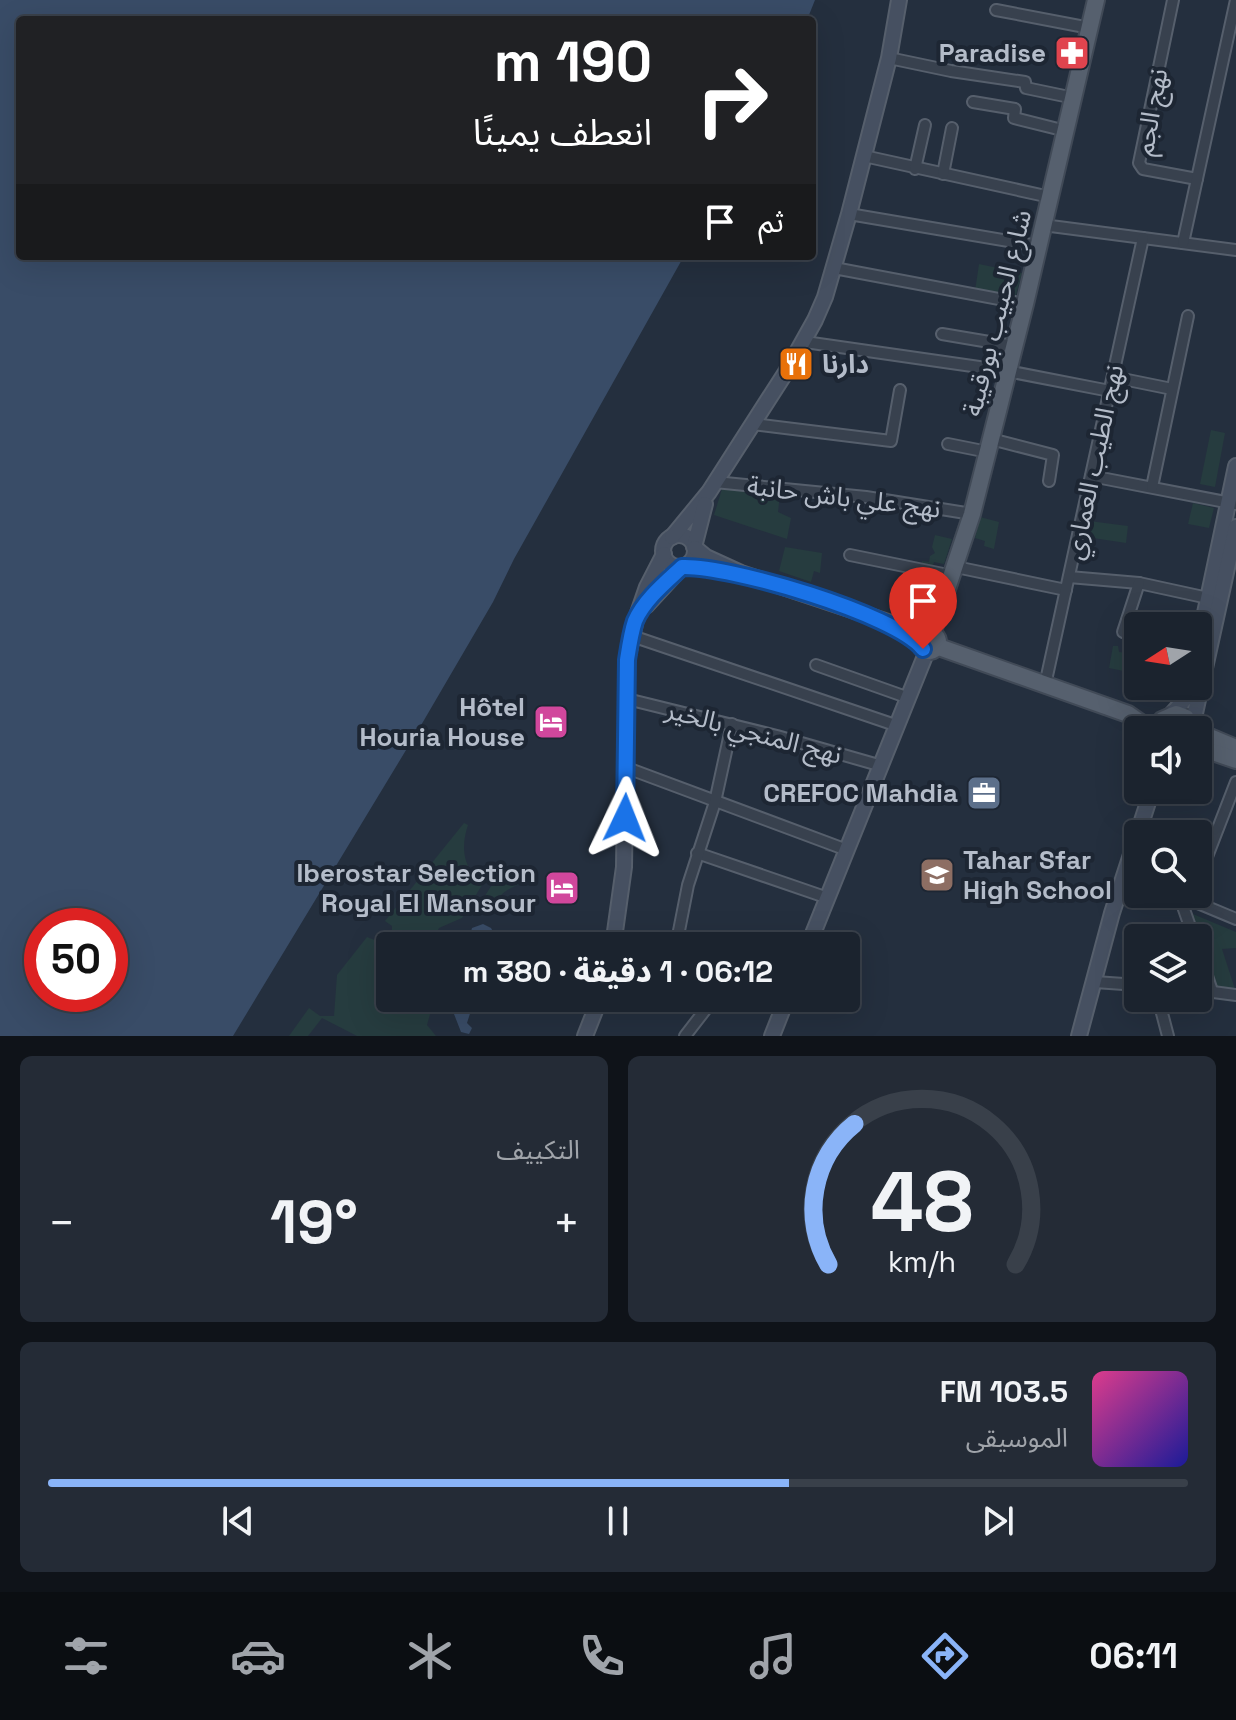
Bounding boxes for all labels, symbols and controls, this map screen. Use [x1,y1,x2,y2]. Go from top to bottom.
text: 190 m [494,26,652,97]
pharmacy icon: Paradise [1053,34,1091,72]
place label: Paradise [939,36,1046,70]
icon: right [680,48,784,152]
street label: نهج الجم [1127,66,1178,159]
text: انعطف يمينًا [473,110,652,156]
icon: arrive [698,200,742,244]
text: ثم [758,202,784,241]
street label: شارع الحبيب بورقيبة [955,206,1041,420]
restaurant icon: دارنا [777,345,815,383]
place label: دارنا [822,347,869,381]
street label: نهج الطيب العماري [1057,361,1134,563]
street label: نهج علي باش حانبة [745,468,943,529]
pin [889,567,957,649]
icon: arrive [901,579,945,623]
north arrow [1124,612,1212,700]
map controls [1124,612,1212,1012]
place label: Hôtel Houria House [360,690,525,754]
street label: نهج المنجي بالخير [660,692,846,775]
hotel icon: Hôtel Houria House [532,703,570,741]
button: sound [1124,716,1212,804]
office icon: CREFOC Mahdia [965,774,1003,812]
position arrow [583,776,667,860]
place label: CREFOC Mahdia [763,776,958,810]
button: search [1124,820,1212,908]
place label: Tahar Sfar High School [963,843,1112,907]
place label: Iberostar Selection Royal El Mansour [296,856,536,920]
school or university icon: Tahar Sfar High School [918,856,956,894]
hotel icon: Iberostar Selection Royal El Mansour [543,869,581,907]
speed limit sign: 50 [24,908,128,1012]
button: layers [1124,924,1212,1012]
text: 06:12 · 1 دقيقة · 380 m [463,952,773,991]
text: التكييف [496,1133,580,1167]
text: 48 [871,1149,973,1255]
text: 19° [270,1184,358,1261]
text: − [48,1195,75,1251]
text: + [553,1195,580,1251]
text: km/h [888,1244,956,1280]
text: 103.5 FM [940,1372,1068,1411]
text: الموسيقى [966,1421,1068,1455]
icon: previous [216,1499,260,1543]
icon: pause [596,1499,640,1543]
icon: next [976,1499,1020,1543]
icon: filters [58,1628,114,1684]
icon: car [230,1628,286,1684]
icon: climate [402,1628,458,1684]
icon: phone [574,1628,630,1684]
icon: music [745,1628,801,1684]
icon: directions [917,1628,973,1684]
text: 06:11 [1089,1633,1178,1679]

